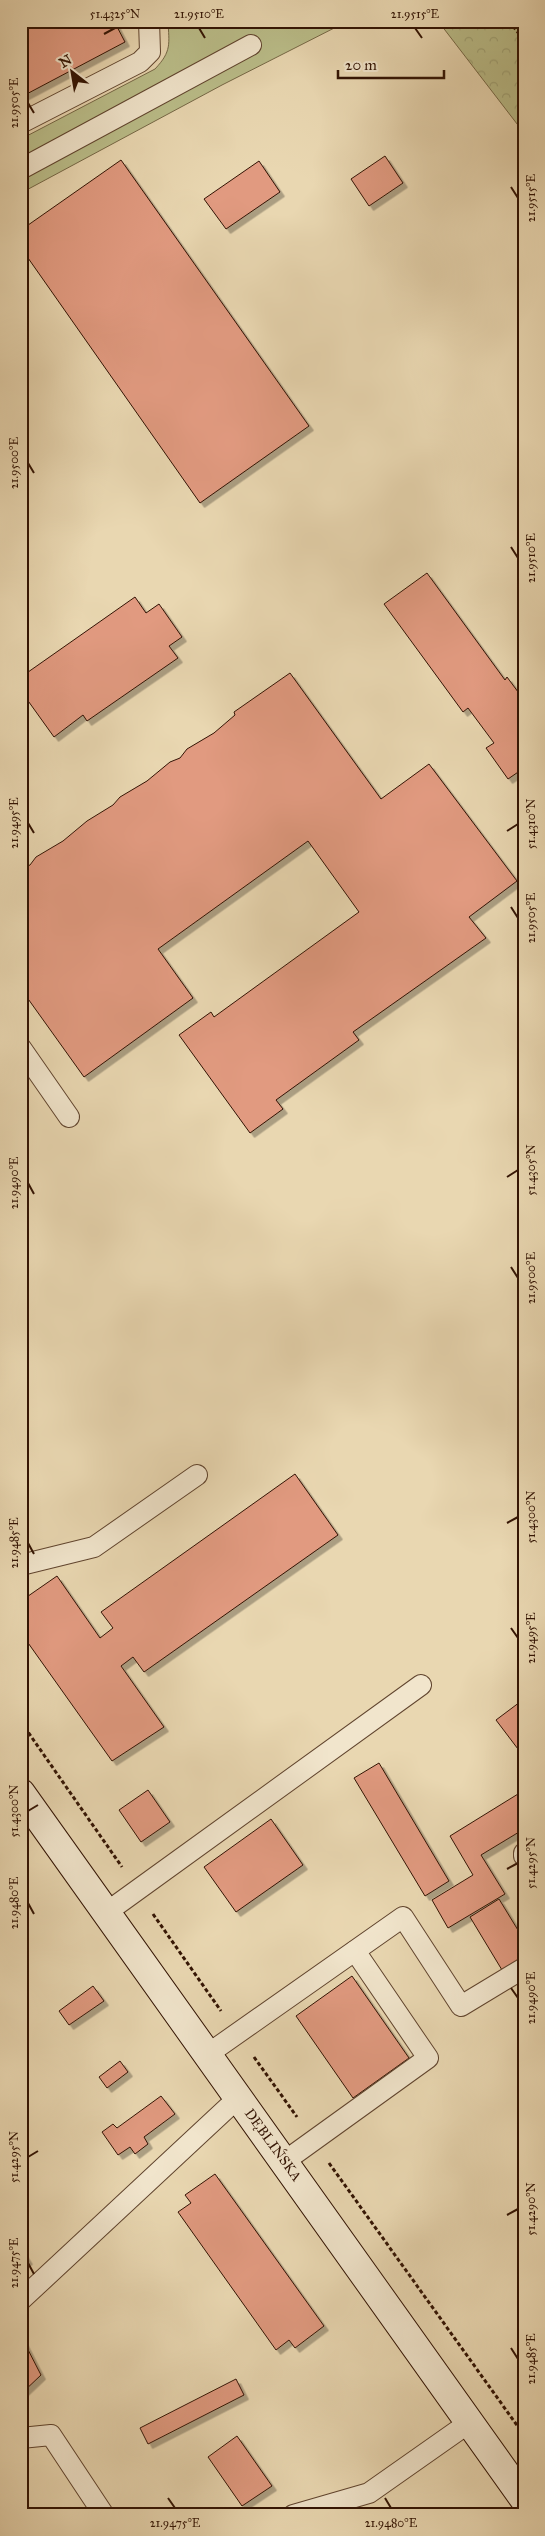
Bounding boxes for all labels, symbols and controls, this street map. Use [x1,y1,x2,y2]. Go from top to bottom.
text: 51.4325°N [90,7,140,21]
text: 21.9510°E [174,7,224,21]
text: 21.9515°E [391,7,440,21]
north arrow [48,48,98,98]
scale bar [338,48,444,80]
text: N [56,51,75,72]
text: 20 m [345,56,377,74]
text: 21.9505°E [7,77,21,128]
text: 21.9515°E [524,173,538,222]
text: 21.9500°E [7,437,21,489]
text: 21.9510°E [524,533,538,583]
text: 21.9495°E [7,797,21,849]
text: 51.4310°N [524,799,538,849]
text: 21.9505°E [524,892,538,943]
text: 51.4305°N [524,1144,538,1196]
text: 21.9490°E [7,1156,21,1209]
text: 21.9500°E [524,1252,538,1304]
text: 51.4300°N [524,1491,538,1543]
text: 21.9485°E [7,1517,21,1569]
text: 21.9495°E [524,1612,538,1664]
text: 51.4300°N [7,1785,21,1837]
text: 51.4295°N [524,1837,538,1889]
text: 21.9480°E [7,1876,21,1929]
text: 21.9490°E [524,1971,538,2024]
street label: DĘBLIŃSKA [241,2104,307,2185]
text: 51.4295°N [7,2131,21,2183]
text: 51.4290°N [524,2182,538,2236]
text: 21.9475°E [7,2237,21,2288]
text: 21.9485°E [524,2333,538,2385]
text: 21.9475°E [150,2516,201,2530]
text: 21.9480°E [365,2516,418,2530]

